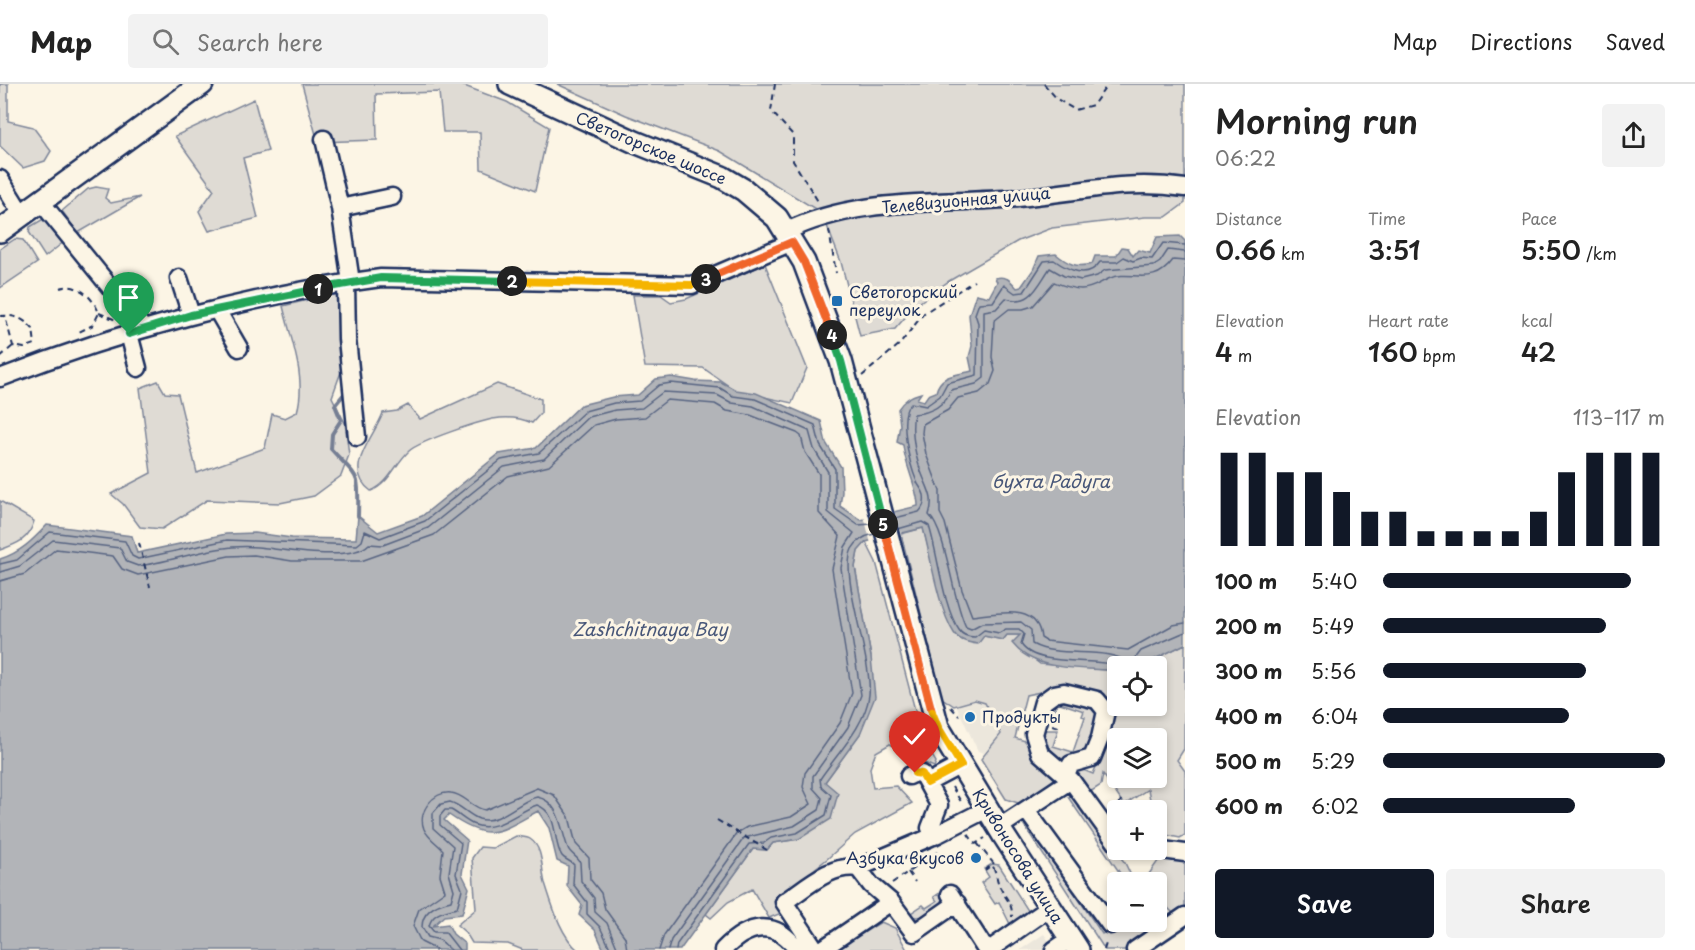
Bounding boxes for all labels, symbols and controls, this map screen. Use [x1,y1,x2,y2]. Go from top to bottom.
search box [128,14,548,68]
text: Map [30,20,92,63]
icon: search [149,25,182,58]
text: Search here [197,25,323,58]
text: Map [1392,25,1437,57]
text: Directions [1470,25,1572,57]
text: Saved [1605,25,1665,57]
text: Morning run [1215,95,1418,145]
street label: Светогорское шоссе [572,104,731,190]
button: share [1602,104,1665,167]
text: 06:22 [1215,143,1276,173]
street label: Телевизионная улица [881,180,1051,218]
text: Distance [1215,206,1282,230]
text: Time [1368,206,1406,230]
text: Pace [1521,206,1557,230]
text: 0.66 [1215,230,1276,269]
text: 3:51 [1368,230,1421,269]
text: 5:50 [1521,230,1581,269]
text: km [1276,241,1305,265]
text: /km [1581,241,1617,265]
pin: 3 [691,264,721,294]
pin: 2 [497,266,527,296]
text: 3 [701,267,711,291]
text: 2 [506,269,518,293]
pin [103,272,154,334]
pin: 1 [303,274,333,304]
text: 1 [314,277,322,301]
place label: Светогорский переулок [849,279,958,321]
icon: arrive [112,281,145,314]
marker: Светогорский переулок [830,294,844,308]
text: Elevation [1215,308,1284,332]
text: Heart rate [1368,308,1449,332]
text: kcal [1521,308,1553,332]
pin: 4 [817,320,847,350]
text: 4 [827,323,837,347]
text: 4 [1215,332,1233,371]
text: 160 [1368,332,1418,371]
text: 42 [1521,332,1556,371]
text: m [1233,343,1252,367]
text: bpm [1418,343,1456,367]
text: Elevation [1215,402,1301,432]
text: 113–117 m [1573,402,1665,432]
water label: бухта Радуга [992,467,1111,494]
pin: 5 [868,509,898,539]
text: 5 [878,512,888,536]
text: 100 m [1215,566,1277,596]
text: 5:40 [1311,566,1357,596]
text: 200 m [1215,611,1282,641]
text: 5:49 [1311,611,1354,641]
water label: Zashchitnaya Bay [573,615,729,642]
map controls [1107,656,1167,932]
button: locate [1107,656,1167,716]
text: 300 m [1215,656,1283,686]
text: 5:56 [1311,656,1356,686]
text: 400 m [1215,701,1283,731]
text: 6:04 [1311,701,1359,731]
place label: Продукты [982,704,1061,728]
marker: Продукты [963,710,977,724]
pin [889,711,940,773]
icon: check [898,720,931,753]
button: layers [1107,728,1167,788]
text: 500 m [1215,746,1282,776]
text: 5:29 [1311,746,1355,776]
street label: Кривоносова улица [968,783,1070,928]
text: 600 m [1215,791,1283,821]
text: 6:02 [1311,791,1359,821]
button: + [1107,800,1167,860]
place label: Азбука вкусов [846,845,964,869]
marker: Азбука вкусов [969,851,983,865]
button: Save [1215,869,1434,938]
button: Share [1446,869,1665,938]
button: − [1107,872,1167,932]

